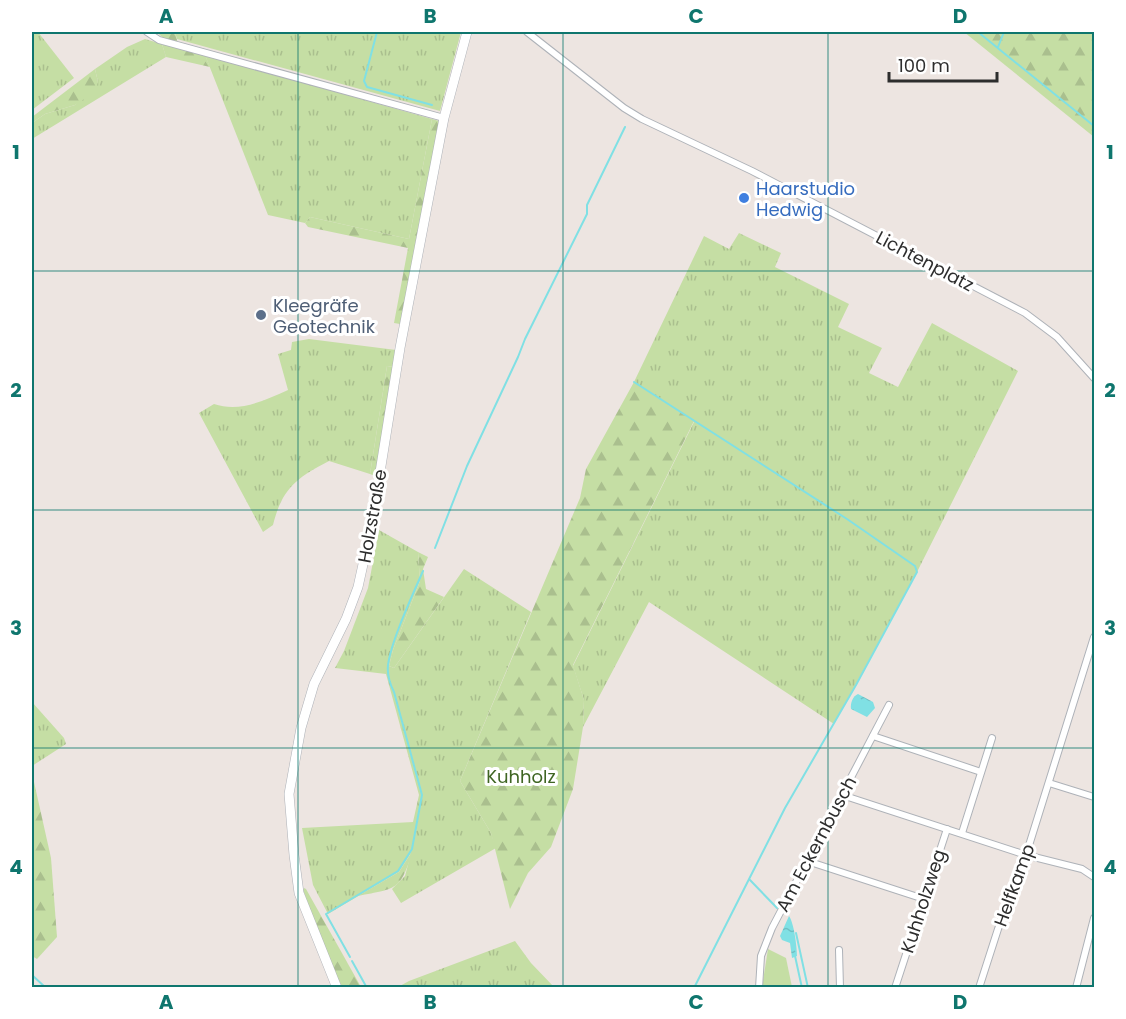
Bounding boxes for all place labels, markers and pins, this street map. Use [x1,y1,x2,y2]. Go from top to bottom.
place label: Haarstudio Hedwig [756,176,855,222]
marker: Haarstudio Hedwig [737,191,751,205]
place label: Kleegräfe Geotechnik [273,293,376,339]
marker: Kleegräfe Geotechnik [254,308,268,322]

